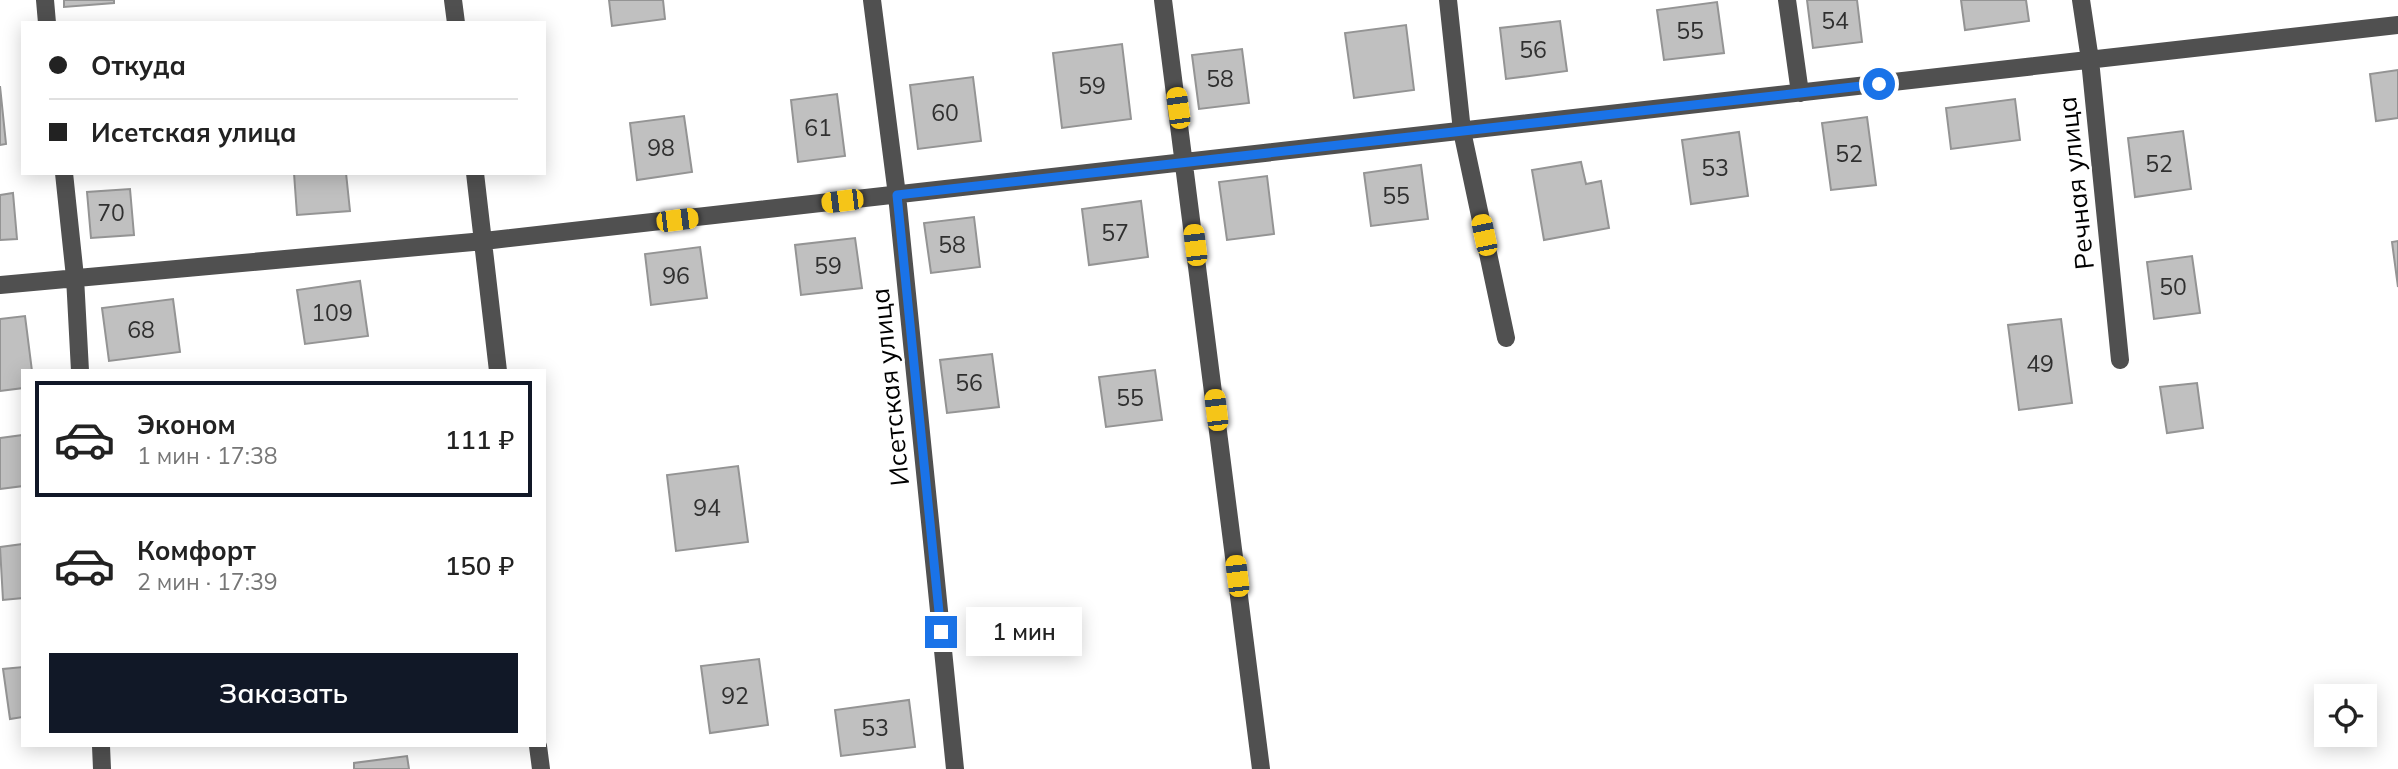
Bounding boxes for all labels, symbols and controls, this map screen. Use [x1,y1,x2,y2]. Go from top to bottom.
house number: 54 [1821,6,1849,35]
house number: 55 [1676,16,1704,45]
house number: 56 [1519,35,1547,64]
text: Откуда [91,49,186,82]
house number: 58 [1206,64,1234,93]
route start [1863,68,1895,100]
house number: 59 [1078,71,1106,100]
car [1165,86,1192,130]
street label: Речная улица [2050,95,2101,271]
house number: 60 [931,98,959,127]
house number: 61 [804,113,832,142]
text: Исетская улица [91,116,296,149]
house number: 98 [647,133,675,162]
house number: 52 [1835,139,1863,168]
house number: 52 [2145,149,2173,178]
house number: 53 [1701,153,1729,182]
house number: 55 [1382,181,1410,210]
car [820,188,865,214]
house number: 70 [97,198,125,227]
car [655,207,700,233]
car [1470,212,1499,258]
house number: 57 [1101,218,1129,247]
car [1183,223,1208,267]
house number: 58 [938,230,966,259]
house number: 59 [814,251,842,280]
house number: 96 [662,261,690,290]
house number: 50 [2159,272,2187,301]
street label: Исетская улица [863,287,916,488]
house number: 109 [311,298,353,327]
house number: 68 [127,315,155,344]
house number: 49 [2026,349,2054,378]
house number: 56 [955,368,983,397]
house number: 55 [1116,383,1144,412]
car [1204,388,1229,432]
icon: car [53,408,116,471]
text: Эконом [137,408,236,441]
text: 111 ₽ [445,423,514,456]
text: 1 мин · 17:38 [137,441,277,470]
house number: 94 [693,493,721,522]
icon: car [53,534,116,597]
text: Комфорт [137,534,256,567]
text: 150 ₽ [445,549,514,582]
car [1225,554,1250,598]
text: 2 мин · 17:39 [137,567,277,596]
callout: 1 мин [965,608,1081,656]
route end [925,616,957,648]
text: 1 мин [992,617,1056,646]
button: Заказать [49,653,518,733]
house number: 92 [721,681,749,710]
map controls [2314,684,2377,747]
button: locate [2314,684,2377,747]
house number: 53 [861,713,889,742]

